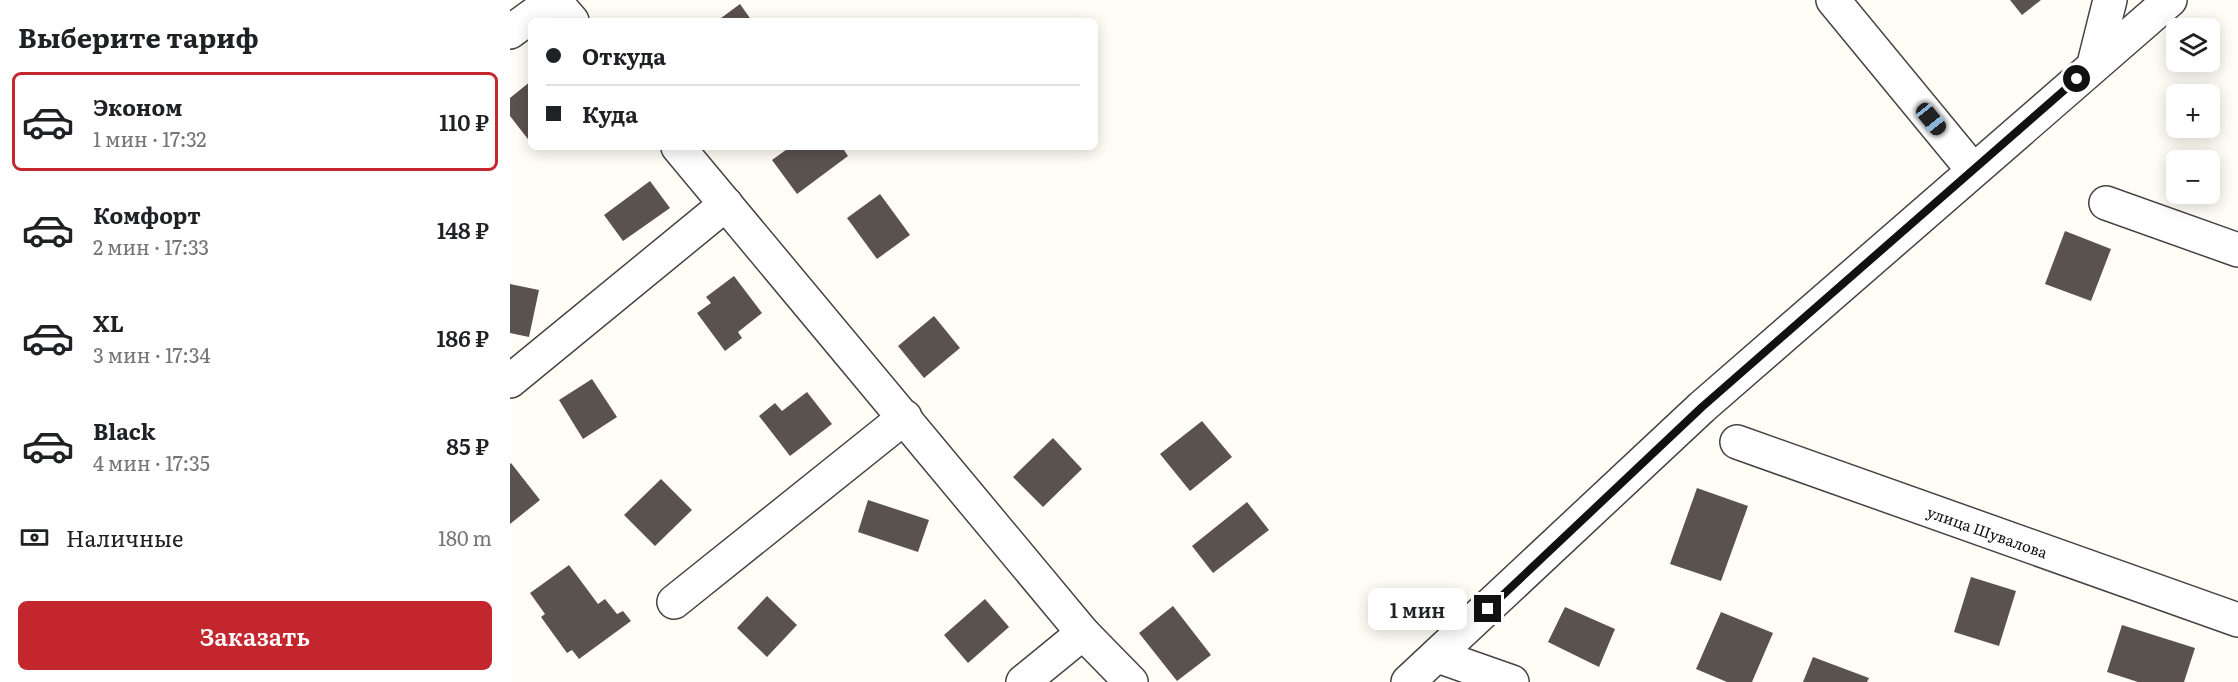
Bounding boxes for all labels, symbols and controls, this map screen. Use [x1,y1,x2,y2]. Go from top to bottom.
text: Выберите тариф [18,16,259,56]
map controls [2166,18,2220,204]
button: layers [2166,18,2220,72]
text: Откуда [582,39,666,72]
route start [2063,65,2090,92]
button: + [2166,84,2220,138]
text: Эконом [93,90,182,123]
icon: car [21,95,75,149]
text: Куда [582,97,638,130]
car [1913,99,1949,139]
text: 110 ₽ [439,105,489,138]
text: 1 мин · 17:32 [93,123,206,153]
button: − [2166,150,2220,204]
text: Комфорт [93,198,201,231]
icon: car [21,203,75,257]
text: 148 ₽ [437,213,489,246]
text: 2 мин · 17:33 [93,231,209,261]
text: XL [93,306,124,339]
icon: car [21,311,75,365]
text: 186 ₽ [436,321,489,354]
text: 3 мин · 17:34 [93,339,211,369]
text: Black [93,414,155,447]
icon: car [21,419,75,473]
text: 85 ₽ [446,429,489,462]
text: 4 мин · 17:35 [93,447,210,477]
street label: улица Шувалова [1924,499,2052,563]
icon: cash [18,521,51,554]
text: Наличные [66,521,184,554]
text: 180 m [438,522,492,552]
callout: 1 мин [1368,588,1467,630]
text: 1 мин [1390,594,1445,624]
route end [1474,595,1501,622]
button: Заказать [18,601,492,670]

